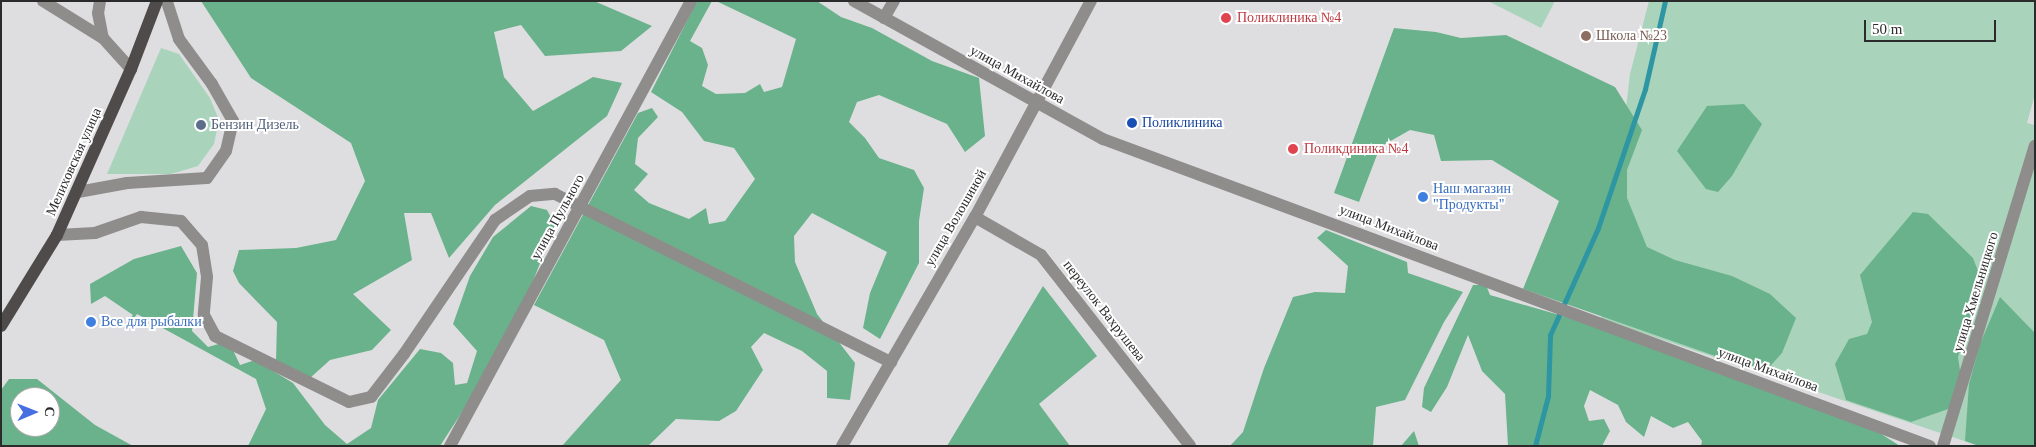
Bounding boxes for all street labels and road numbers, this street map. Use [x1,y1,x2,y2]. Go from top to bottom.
street label: улица Михайлова [967,42,1067,108]
street label: Мелиховская улица [43,105,105,219]
street label: улица Волошиной [922,167,990,269]
street label: улица Пульного [528,171,588,263]
street label: улица Михайлова [1337,201,1441,255]
street label: улица Хмельницкого [1950,230,2002,354]
street label: переулок Вахрушева [1059,257,1149,365]
street label: улица Михайлова [1716,344,1820,396]

